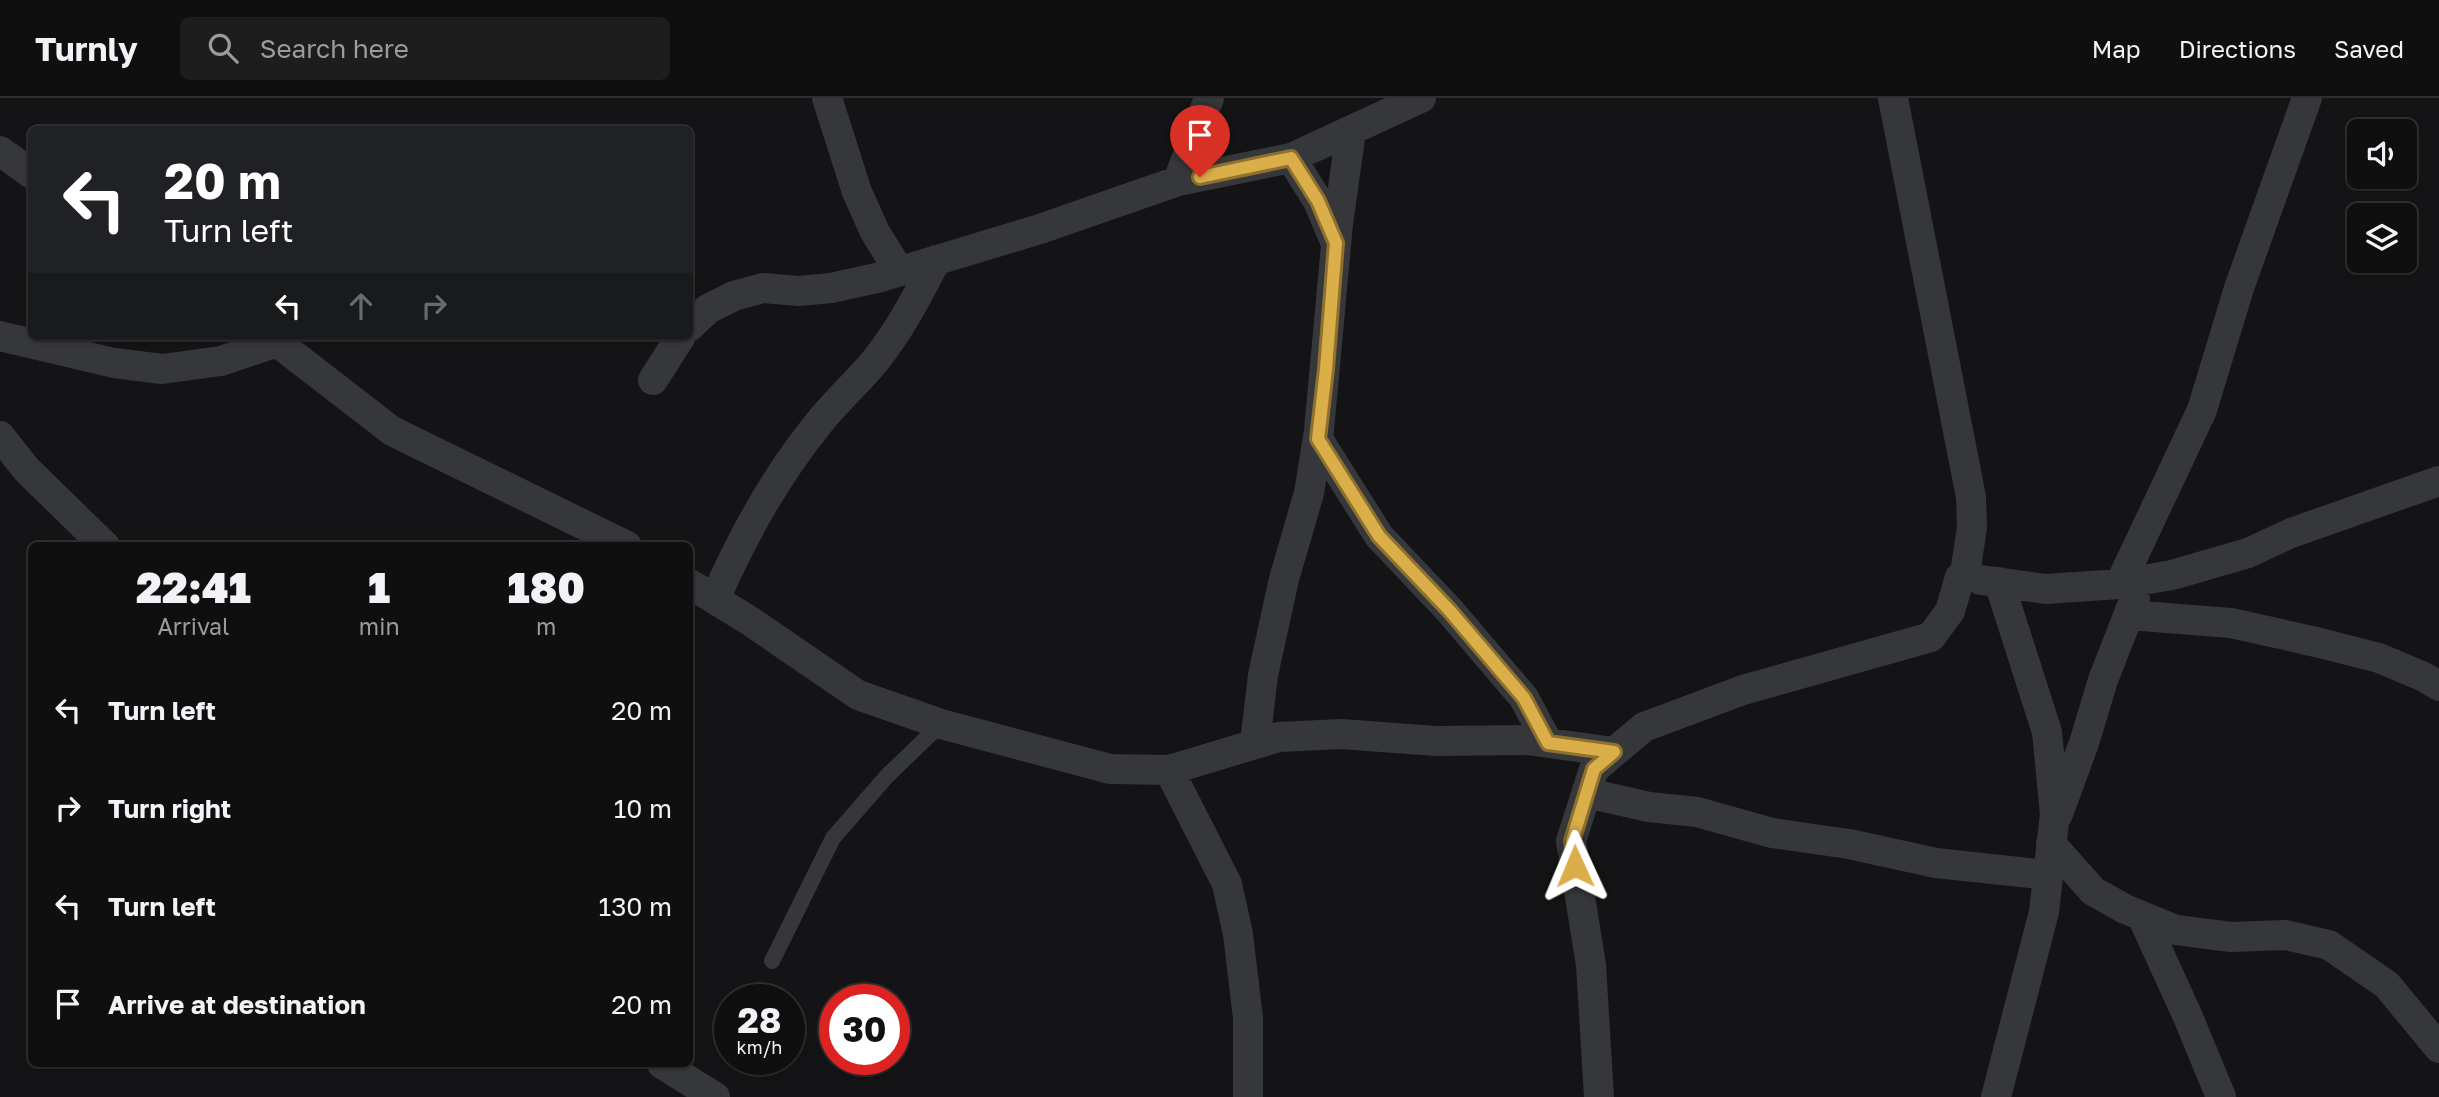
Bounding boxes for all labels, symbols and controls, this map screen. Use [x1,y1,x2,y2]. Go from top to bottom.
search box [180,17,670,80]
text: Turnly [35,29,138,68]
icon: search [204,29,242,67]
text: Search here [260,33,409,64]
text: Map [2092,34,2141,63]
text: Directions [2179,34,2296,63]
text: Saved [2334,34,2404,63]
pin [1170,105,1230,177]
icon: arrive [1181,116,1219,154]
map controls [2347,119,2417,273]
button: sound [2347,119,2417,189]
text: 20 m [164,151,281,210]
icon: left [49,154,140,245]
button: layers [2347,203,2417,273]
text: Turn left [164,211,293,249]
icon: left [269,287,307,325]
icon: ahead [342,287,380,325]
icon: right [415,287,453,325]
text: 22:41 [136,562,251,612]
text: 1 [368,562,390,612]
text: 180 [508,562,585,612]
text: Arrival [157,612,229,640]
text: min [359,612,400,640]
text: m [536,612,556,640]
icon: left [49,691,87,729]
text: Turn left [108,695,216,726]
text: 20 m [611,695,672,726]
icon: right [49,789,87,827]
text: Turn right [108,793,231,824]
text: 10 m [614,793,672,824]
position arrow [1538,829,1612,903]
icon: left [49,887,87,925]
text: Turn left [108,891,216,922]
text: 130 m [599,891,672,922]
speed limit sign: 30 [819,984,910,1075]
icon: arrive [49,985,87,1023]
text: Arrive at destination [108,989,366,1020]
text: 20 m [611,989,672,1020]
text: 28 [738,999,781,1041]
text: km/h [737,1036,782,1058]

